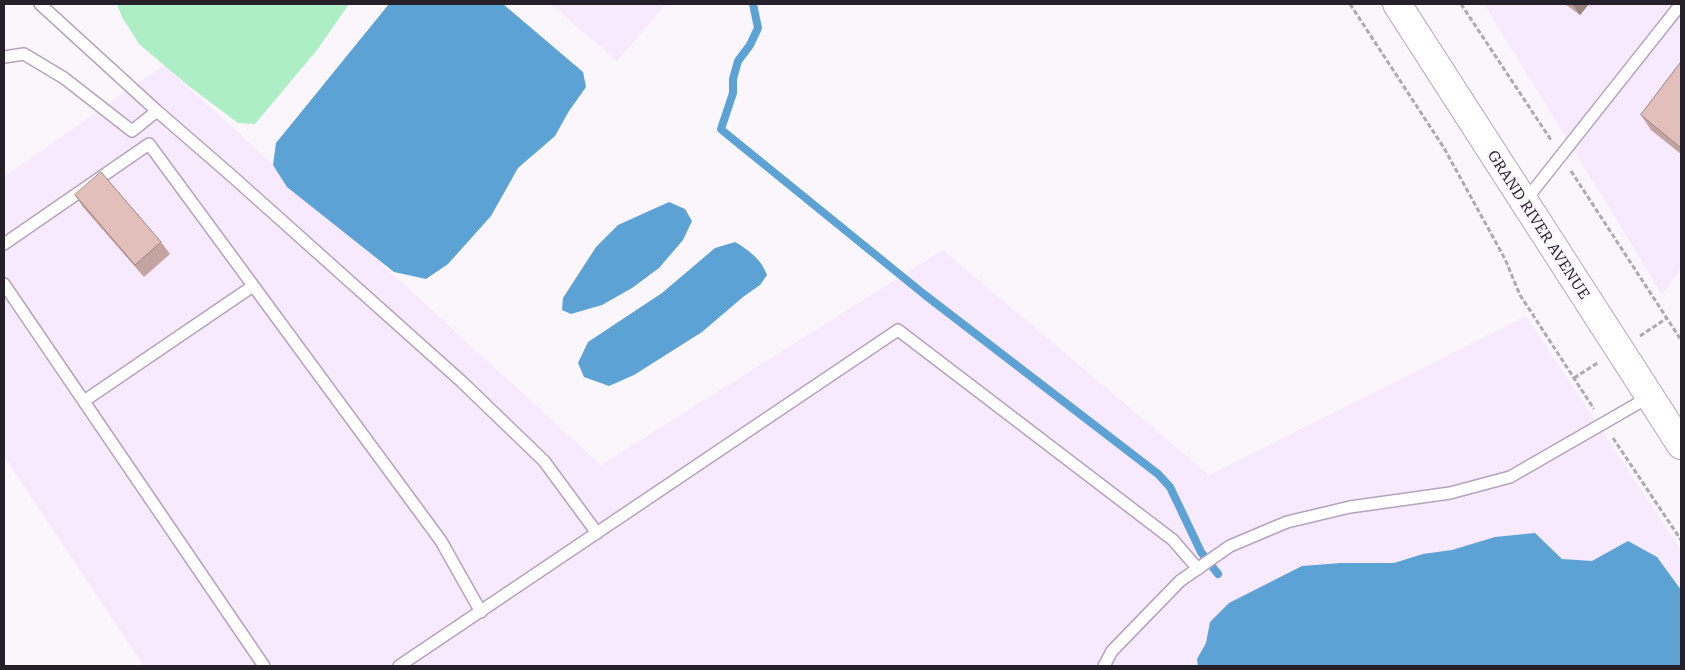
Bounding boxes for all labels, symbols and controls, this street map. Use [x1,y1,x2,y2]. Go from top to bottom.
street label: GRAND RIVER AVENUE [1483,147,1593,303]

